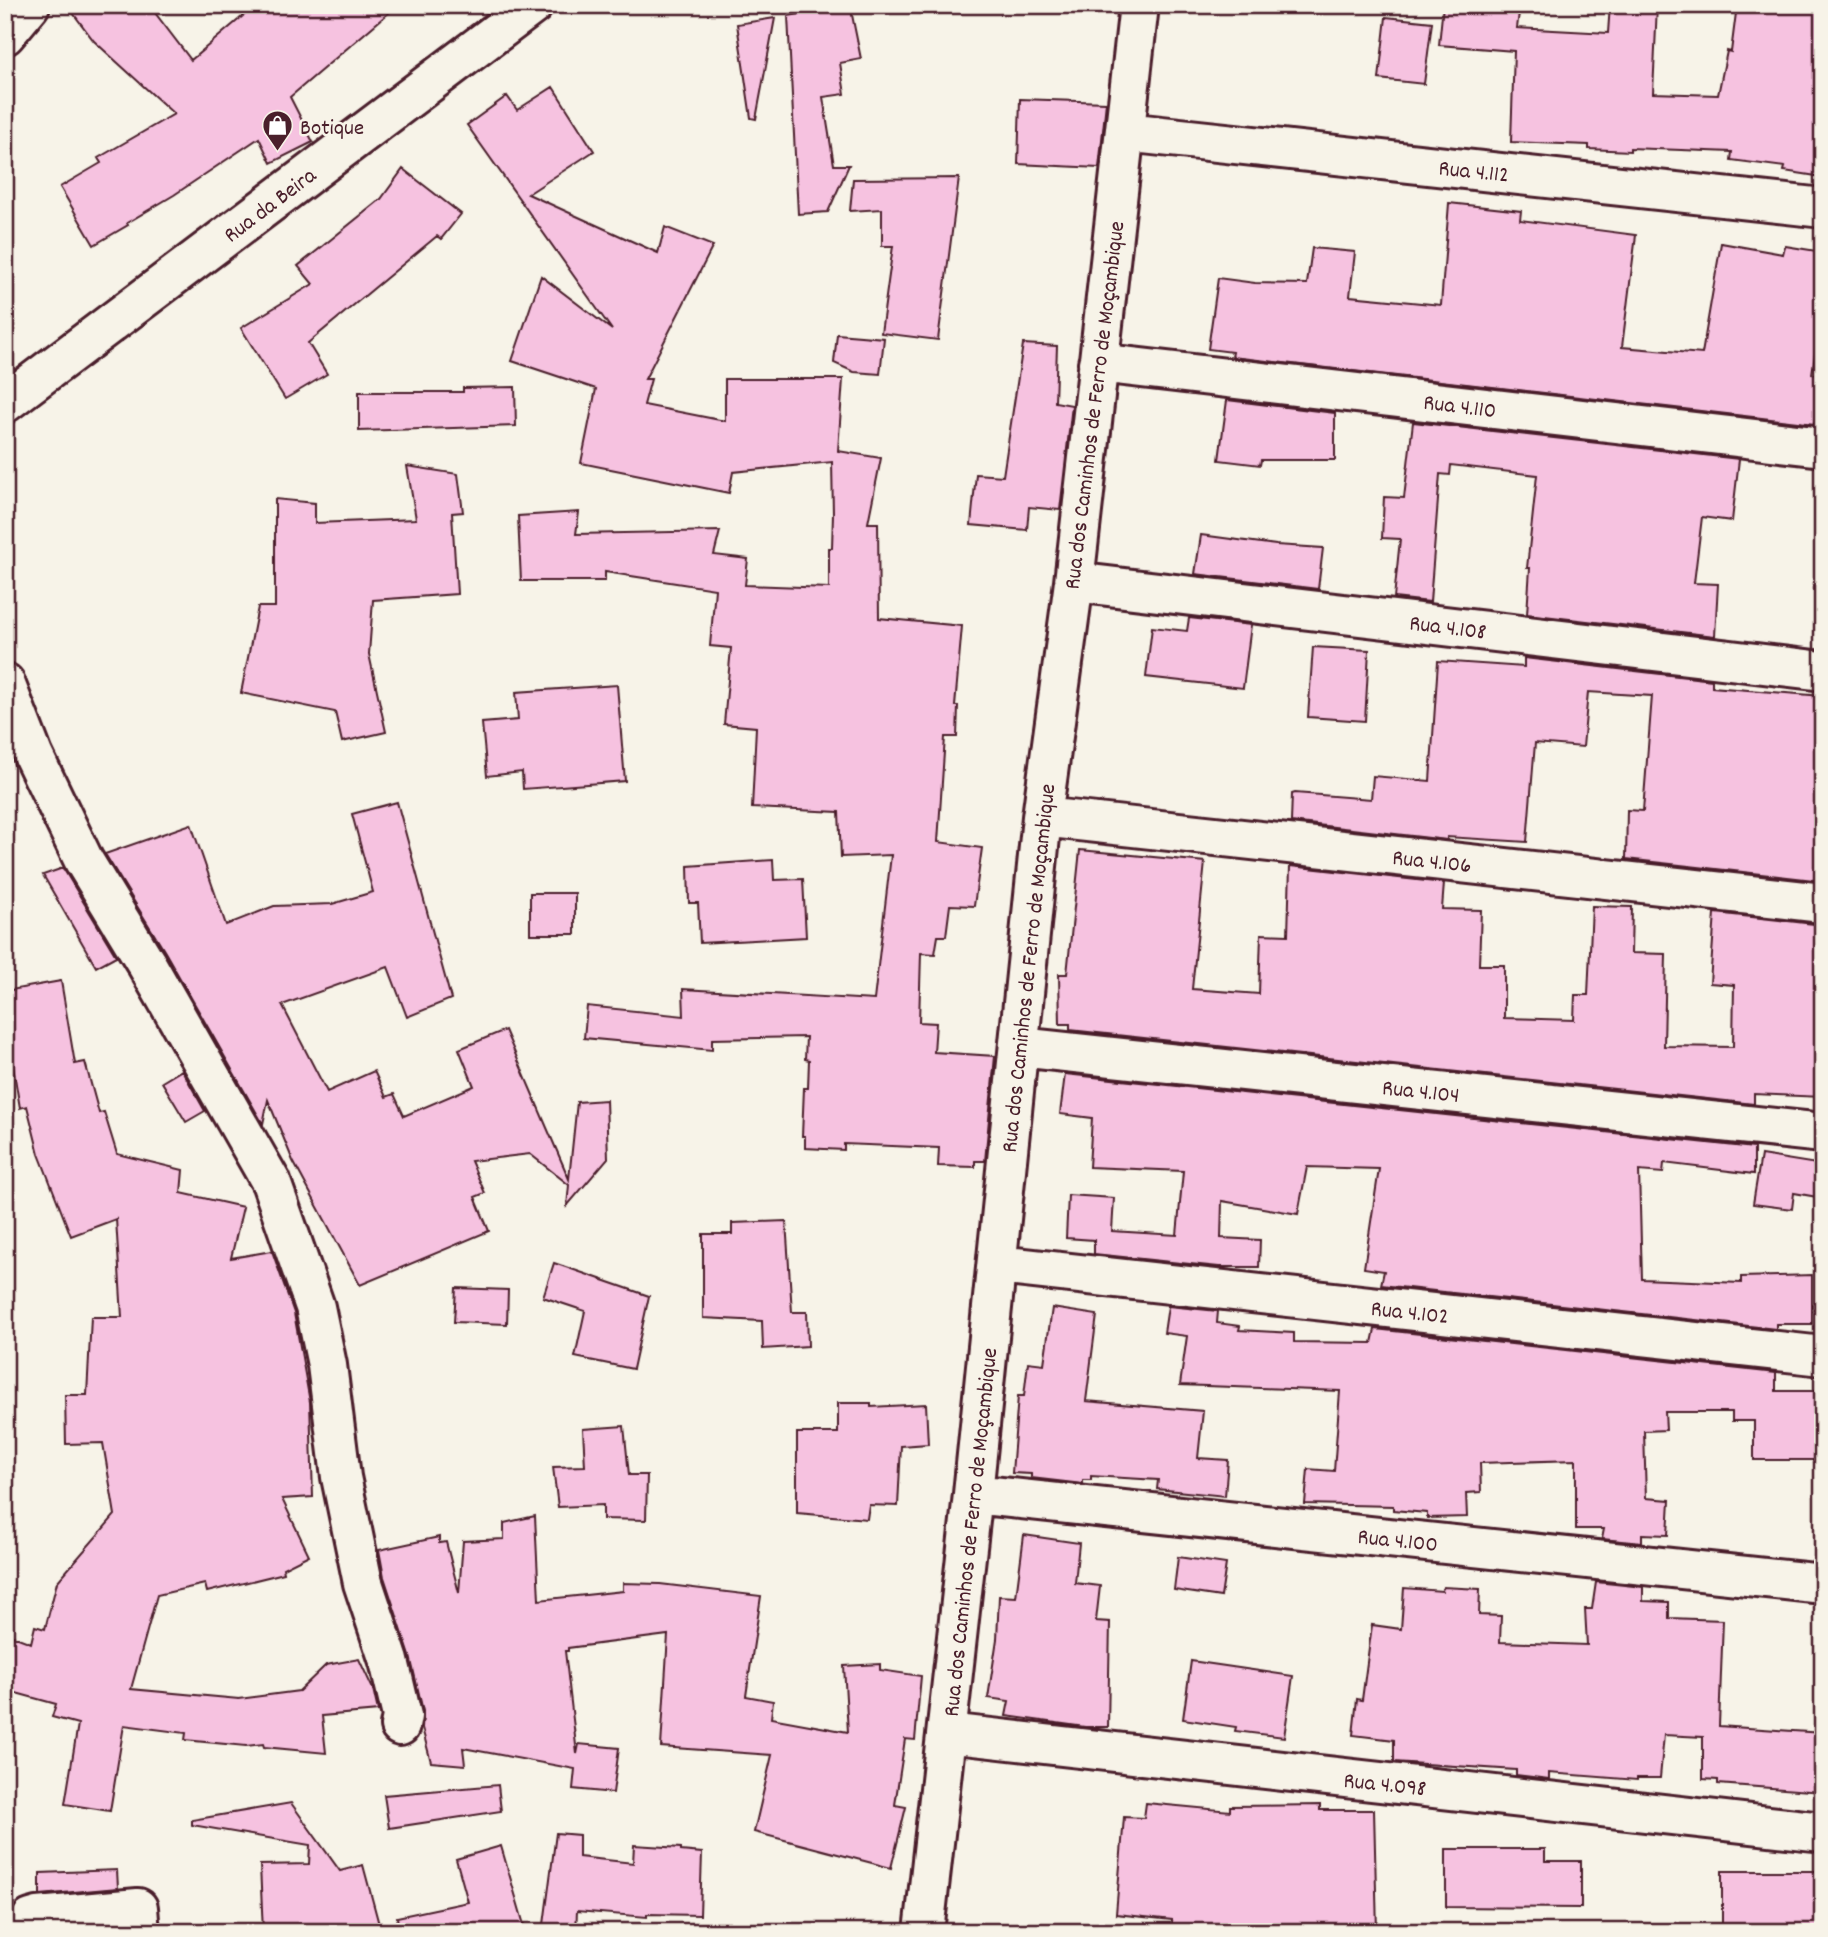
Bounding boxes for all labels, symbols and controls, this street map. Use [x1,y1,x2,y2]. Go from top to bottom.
shop icon: Botique [260,109,294,153]
place label: Botique [300,113,364,146]
street label: Rua 4.112 [1437,153,1510,194]
street label: Rua da Beira [218,160,325,253]
street label: Rua dos Caminhos de Ferro de Moçambique [1057,219,1135,592]
street label: Rua 4.110 [1421,388,1498,429]
street label: Rua 4.108 [1407,608,1488,651]
street label: Rua dos Caminhos de Ferro de Moçambique [995,782,1066,1155]
street label: Rua 4.106 [1390,843,1473,884]
street label: Rua 4.104 [1380,1073,1461,1114]
street label: Rua 4.102 [1369,1294,1450,1335]
street label: Rua dos Caminhos de Ferro de Moçambique [937,1346,1008,1719]
street label: Rua 4.100 [1356,1522,1439,1563]
street label: Rua 4.098 [1342,1766,1428,1807]

